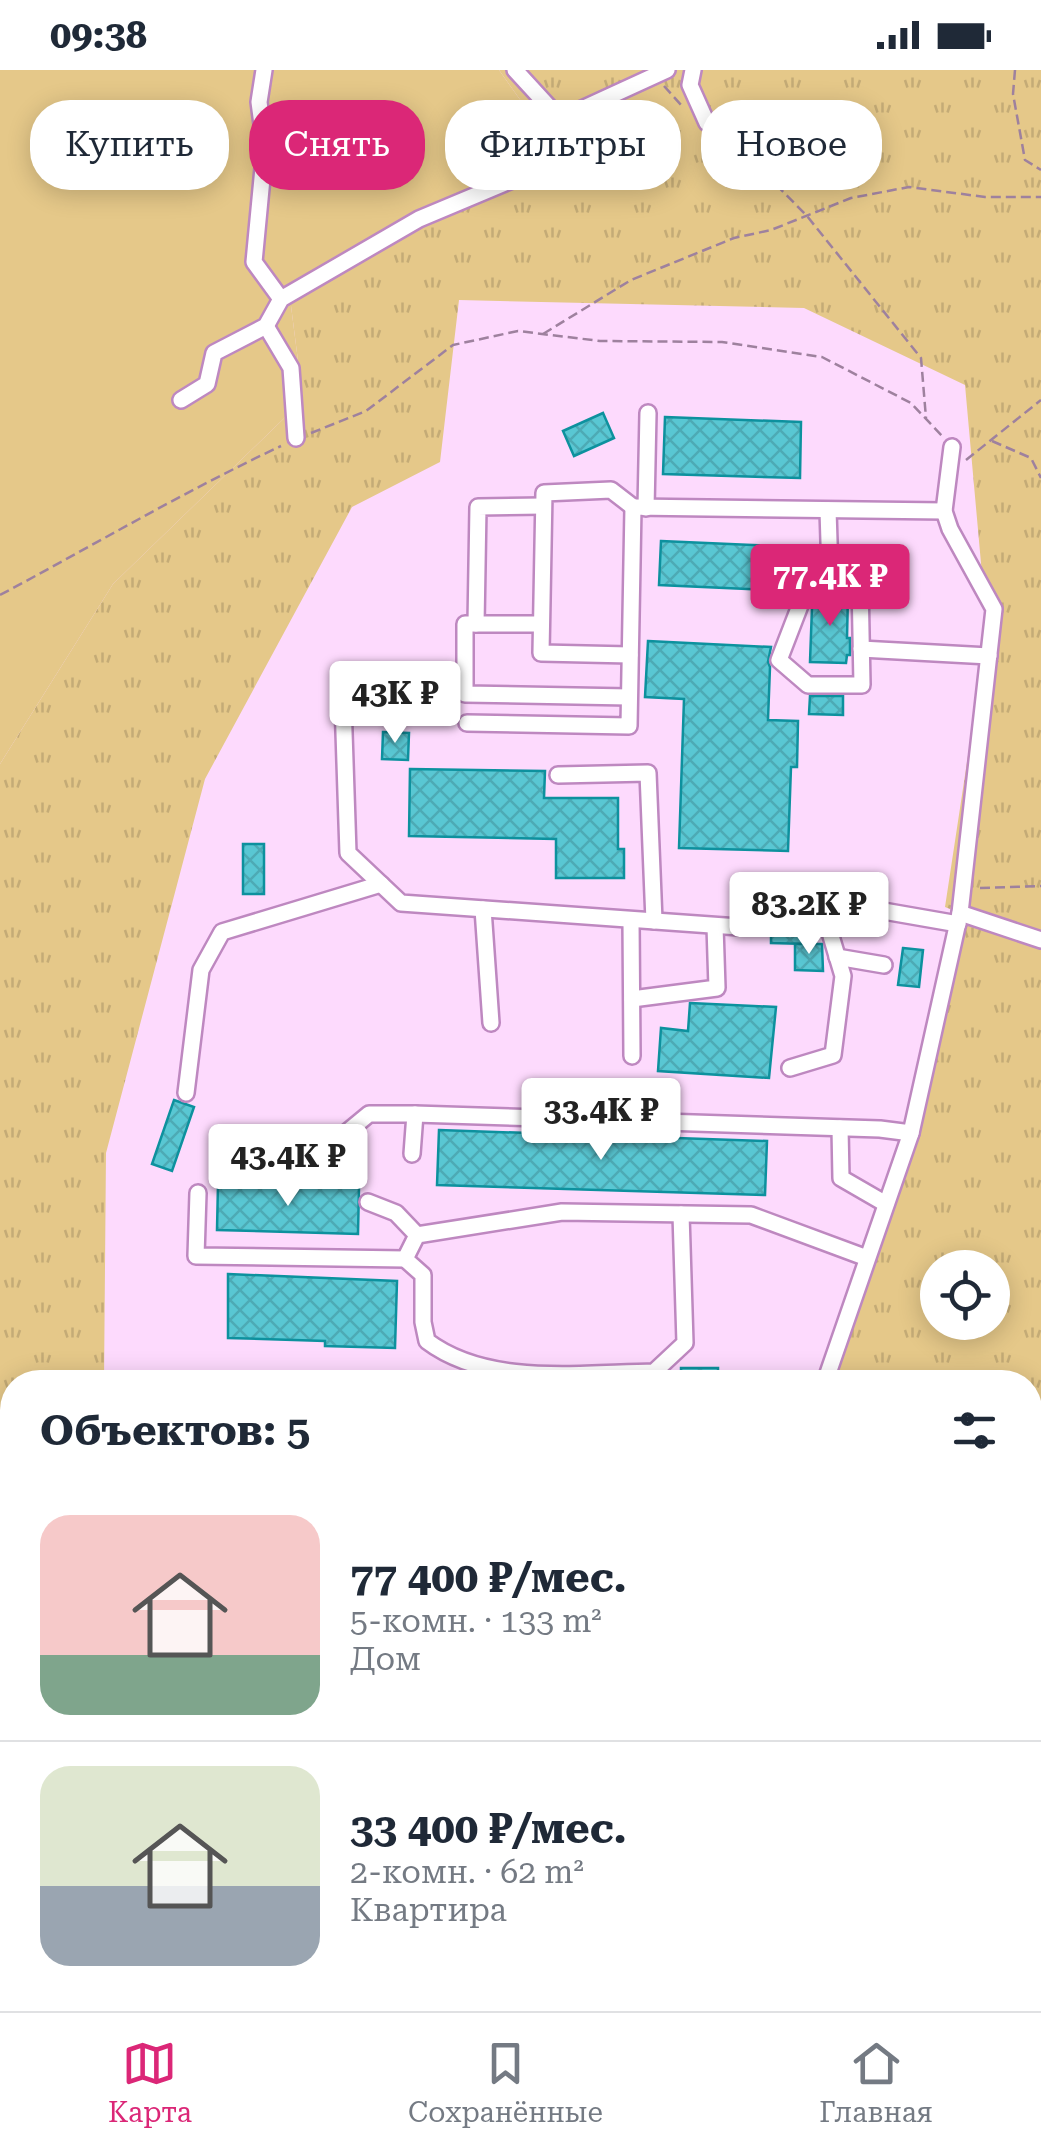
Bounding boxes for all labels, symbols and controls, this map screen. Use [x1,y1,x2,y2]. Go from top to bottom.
text: 09:38 [50,13,147,57]
chip: Купить [30,100,229,190]
chip: Снять [249,100,425,190]
chip: Фильтры [445,100,681,190]
chip: Новое [701,100,882,190]
pin: 77.4K ₽ [738,544,922,629]
text: 77.4K ₽ [773,557,887,595]
pin: 43K ₽ [325,661,465,746]
text: 43K ₽ [351,674,439,712]
pin: 83.2K ₽ [717,872,901,957]
text: 83.2K ₽ [752,885,866,923]
pin: 33.4K ₽ [509,1078,693,1163]
text: 33.4K ₽ [544,1091,658,1129]
pin: 43.4K ₽ [196,1124,380,1209]
text: 43.4K ₽ [231,1137,345,1175]
map controls [920,1250,1010,1340]
button: locate [920,1250,1010,1340]
icon: filters [947,1403,1002,1458]
text: Объектов: 5 [40,1406,310,1455]
text: 77 400 ₽/мес. [350,1553,627,1602]
icon: home [120,1555,240,1675]
text: 5-комн. · 133 m² [350,1602,602,1640]
text: Дом [350,1640,421,1678]
text: 33 400 ₽/мес. [350,1804,627,1853]
icon: home [120,1806,240,1926]
text: 2-комн. · 62 m² [350,1853,584,1891]
text: Квартира [350,1891,507,1929]
tab: Карта [108,2036,192,2129]
tab: Сохранённые [408,2036,603,2129]
tab: Главная [819,2036,933,2129]

